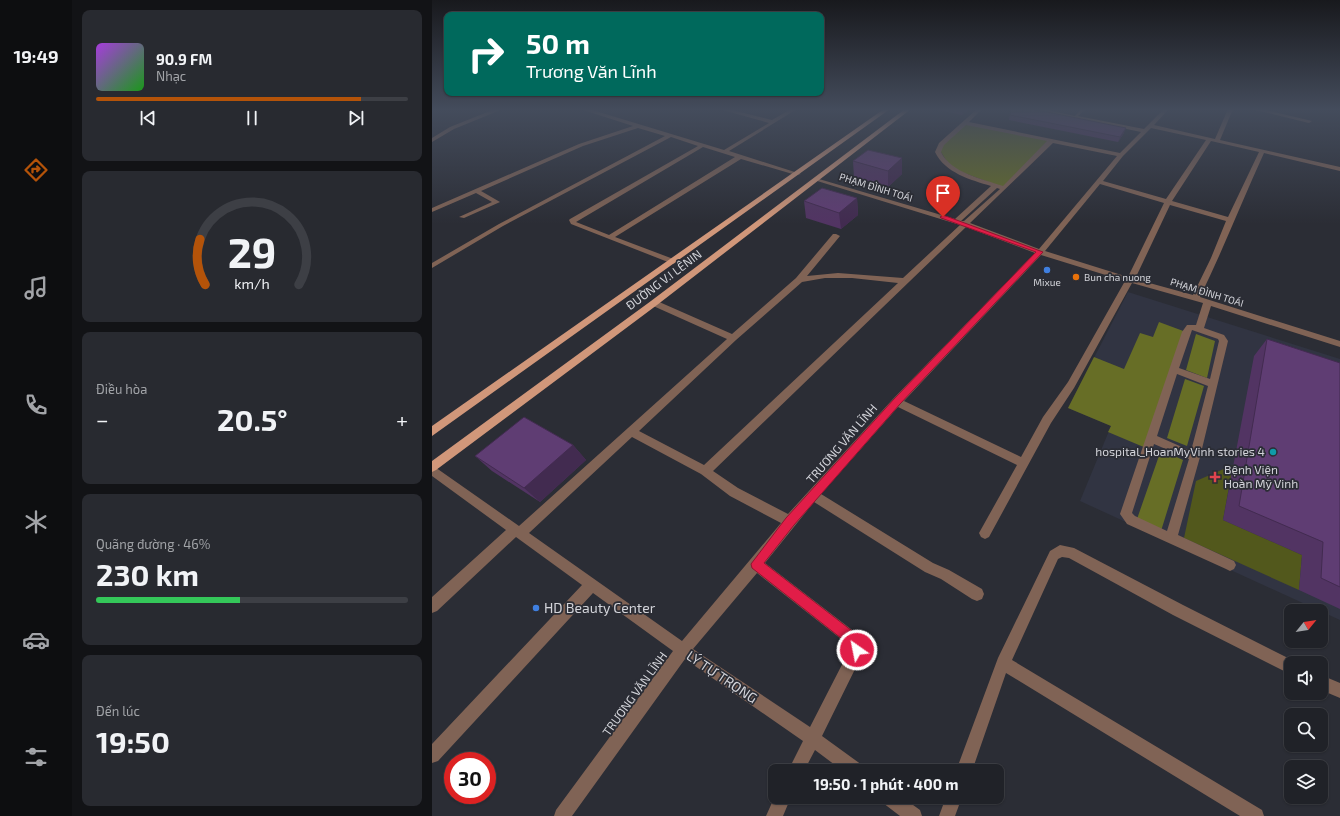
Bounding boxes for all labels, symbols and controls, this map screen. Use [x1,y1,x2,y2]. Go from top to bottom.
text: 50 m [526,26,590,60]
icon: right [460,28,512,80]
text: 19:49 [13,45,59,67]
text: 90.9 FM [156,50,212,68]
text: Trương Văn Lĩnh [526,60,657,82]
text: Nhạc [156,68,186,84]
icon: previous [137,107,159,129]
icon: pause [241,107,263,129]
icon: next [345,107,367,129]
icon: directions [22,156,50,184]
street label: PHẠM ĐÌNH TOÁI [838,170,914,205]
pin [926,176,960,217]
icon: arrive [932,182,954,204]
text: 29 [228,226,276,276]
street label: ĐƯỜNG V.I LÊNIN [623,246,704,312]
marker: Mixue [1042,265,1052,275]
place label: Bun cha nuong [1084,271,1151,283]
marker: Bun cha nuong [1071,272,1081,282]
icon: music [22,274,50,302]
text: km/h [234,274,270,291]
street label: PHẠM ĐÌNH TOÁI [1169,275,1245,310]
place label: Mixue [1033,276,1061,288]
text: Điều hòa [96,381,147,397]
icon: phone [22,391,50,419]
text: 20.5° [217,401,288,437]
street label: TRƯƠNG VĂN LĨNH [803,401,879,486]
text: − [96,406,109,432]
text: + [396,406,408,432]
place label: hospital_HoanMyVinh stories 4 [1095,444,1265,458]
marker: hospital_HoanMyVinh stories 4 [1268,447,1278,457]
place label: Bệnh Viện Hoàn Mỹ Vinh [1224,462,1298,490]
marker: Bệnh Viện Hoàn Mỹ Vinh [1209,471,1221,483]
icon: climate [22,508,50,536]
text: Quãng đường · 46% [96,536,210,552]
text: 230 km [96,556,199,592]
place label: HD Beauty Center [544,599,656,616]
marker: HD Beauty Center [531,603,541,613]
north arrow [1284,604,1328,648]
map controls [1284,604,1328,804]
icon: car [22,626,50,654]
position arrow [836,629,878,671]
street label: LÝ TỰ TRỌNG [684,647,761,706]
street label: TRƯƠNG VĂN LĨNH [599,649,669,738]
button: sound [1284,656,1328,700]
text: Đến lúc [96,703,140,719]
button: search [1284,708,1328,752]
text: 19:50 [96,723,170,759]
icon: filters [22,743,50,771]
speed limit sign: 30 [444,752,496,804]
button: layers [1284,760,1328,804]
text: 19:50 · 1 phút · 400 m [813,775,959,793]

